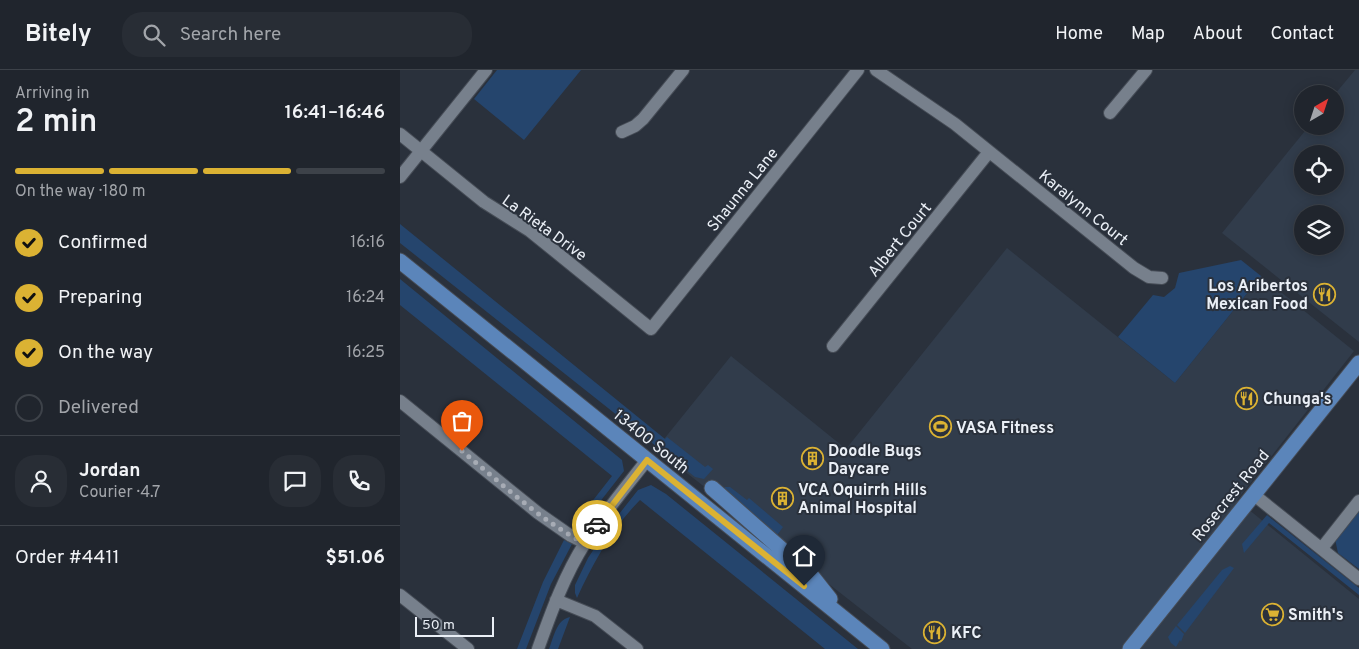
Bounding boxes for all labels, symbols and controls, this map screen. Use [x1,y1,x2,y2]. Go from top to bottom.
search box [122,12,472,57]
text: Bitely [25,20,92,50]
icon: search [140,21,168,49]
text: Search here [180,23,281,47]
text: Home [1055,23,1103,46]
text: Map [1131,23,1165,46]
text: About [1193,23,1242,46]
text: Contact [1270,23,1334,46]
text: Arriving in [15,84,90,104]
north arrow [1294,85,1344,135]
map controls [1294,85,1344,255]
text: 16:41–16:46 [284,101,385,125]
text: 2 min [15,103,97,143]
street label: Shaunna Lane [704,144,783,236]
button: locate [1294,145,1344,195]
street label: Karalynn Court [1034,166,1131,251]
text: On the way · 180 m [15,182,146,202]
street label: La Rieta Drive [497,191,590,266]
street label: Albert Court [864,199,937,282]
button: layers [1294,205,1344,255]
icon: check [15,229,43,257]
text: Confirmed [58,231,148,255]
text: 16:16 [350,233,385,253]
place label: Los Aribertos Mexican Food [1206,277,1308,315]
restaurant icon: Los Aribertos Mexican Food [1312,282,1336,306]
icon: check [15,284,43,312]
text: Preparing [58,286,142,310]
text: 16:24 [346,288,385,308]
icon: check [15,339,43,367]
text: On the way [58,341,153,365]
text: 16:25 [346,343,385,363]
restaurant icon: Chunga's [1235,386,1259,410]
place label: Chunga's [1263,390,1332,410]
text: Delivered [58,396,139,420]
pin [441,400,483,451]
street label: 13400 South [609,406,693,479]
icon: bag [448,407,476,435]
sports icon: VASA Fitness [928,415,952,439]
place label: VASA Fitness [956,419,1054,439]
place label: Doodle Bugs Daycare [828,442,922,480]
building icon: Doodle Bugs Daycare [800,447,824,471]
street label: Rosecrest Road [1189,447,1274,546]
button: person [15,455,67,507]
button: chat [269,455,321,507]
button: phone [333,455,385,507]
text: Jordan [79,459,141,483]
place label: VCA Oquirrh Hills Animal Hospital [798,481,927,519]
text: Courier · 4.7 [79,483,160,503]
building icon: VCA Oquirrh Hills Animal Hospital [770,486,794,510]
courier [572,500,622,550]
icon: car [583,511,611,539]
pin [783,535,825,586]
icon: home [790,542,818,570]
text: Order #4411 [15,546,120,570]
text: $51.06 [325,546,385,570]
supermarket icon: Smith's [1260,602,1284,626]
place label: Smith's [1288,606,1344,626]
scale bar [415,614,494,637]
text: 50 m [422,617,455,634]
restaurant icon: KFC [923,620,947,644]
place label: KFC [951,624,981,644]

